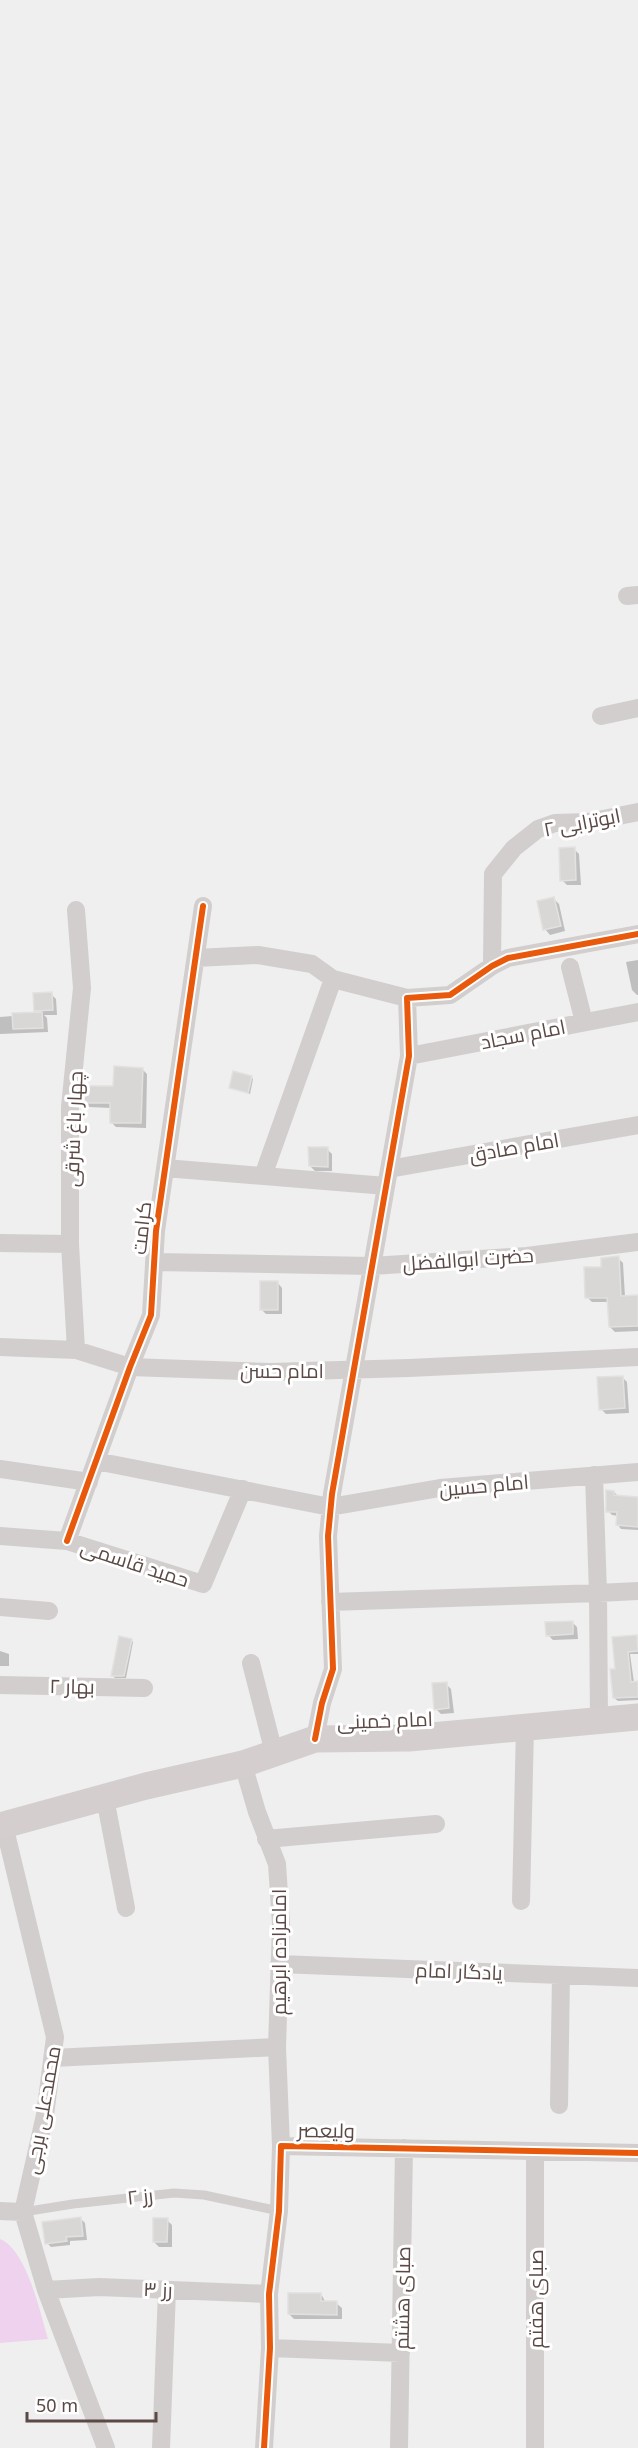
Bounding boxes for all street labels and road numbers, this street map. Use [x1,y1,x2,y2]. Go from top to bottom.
street label: ابوترابی ۲ [541,801,623,843]
street label: امام سجاد [478,1013,568,1056]
street label: چهار باغ شرقی [57,1070,90,1188]
street label: امام صادق [467,1126,561,1169]
street label: کرامت [125,1200,157,1256]
street label: حضرت ابوالفضل [401,1241,535,1277]
street label: امام حسن [240,1357,324,1385]
street label: امام حسین [438,1468,530,1503]
street label: حمید قاسمی [78,1533,192,1593]
street label: بهار ۲ [49,1672,95,1700]
street label: امام خمینی [337,1705,433,1736]
street label: امامزاده ابرهیم [265,1889,293,2015]
street label: یادگار امام [415,1956,504,1987]
street label: محمدعلی برجی [17,2044,67,2176]
street label: ولیعصر [296,2116,355,2144]
street label: رز ۲ [126,2181,154,2211]
street label: صبای هشتم [388,2246,417,2350]
street label: صبای هفتم [522,2249,550,2349]
street label: رز ۳ [143,2275,173,2303]

